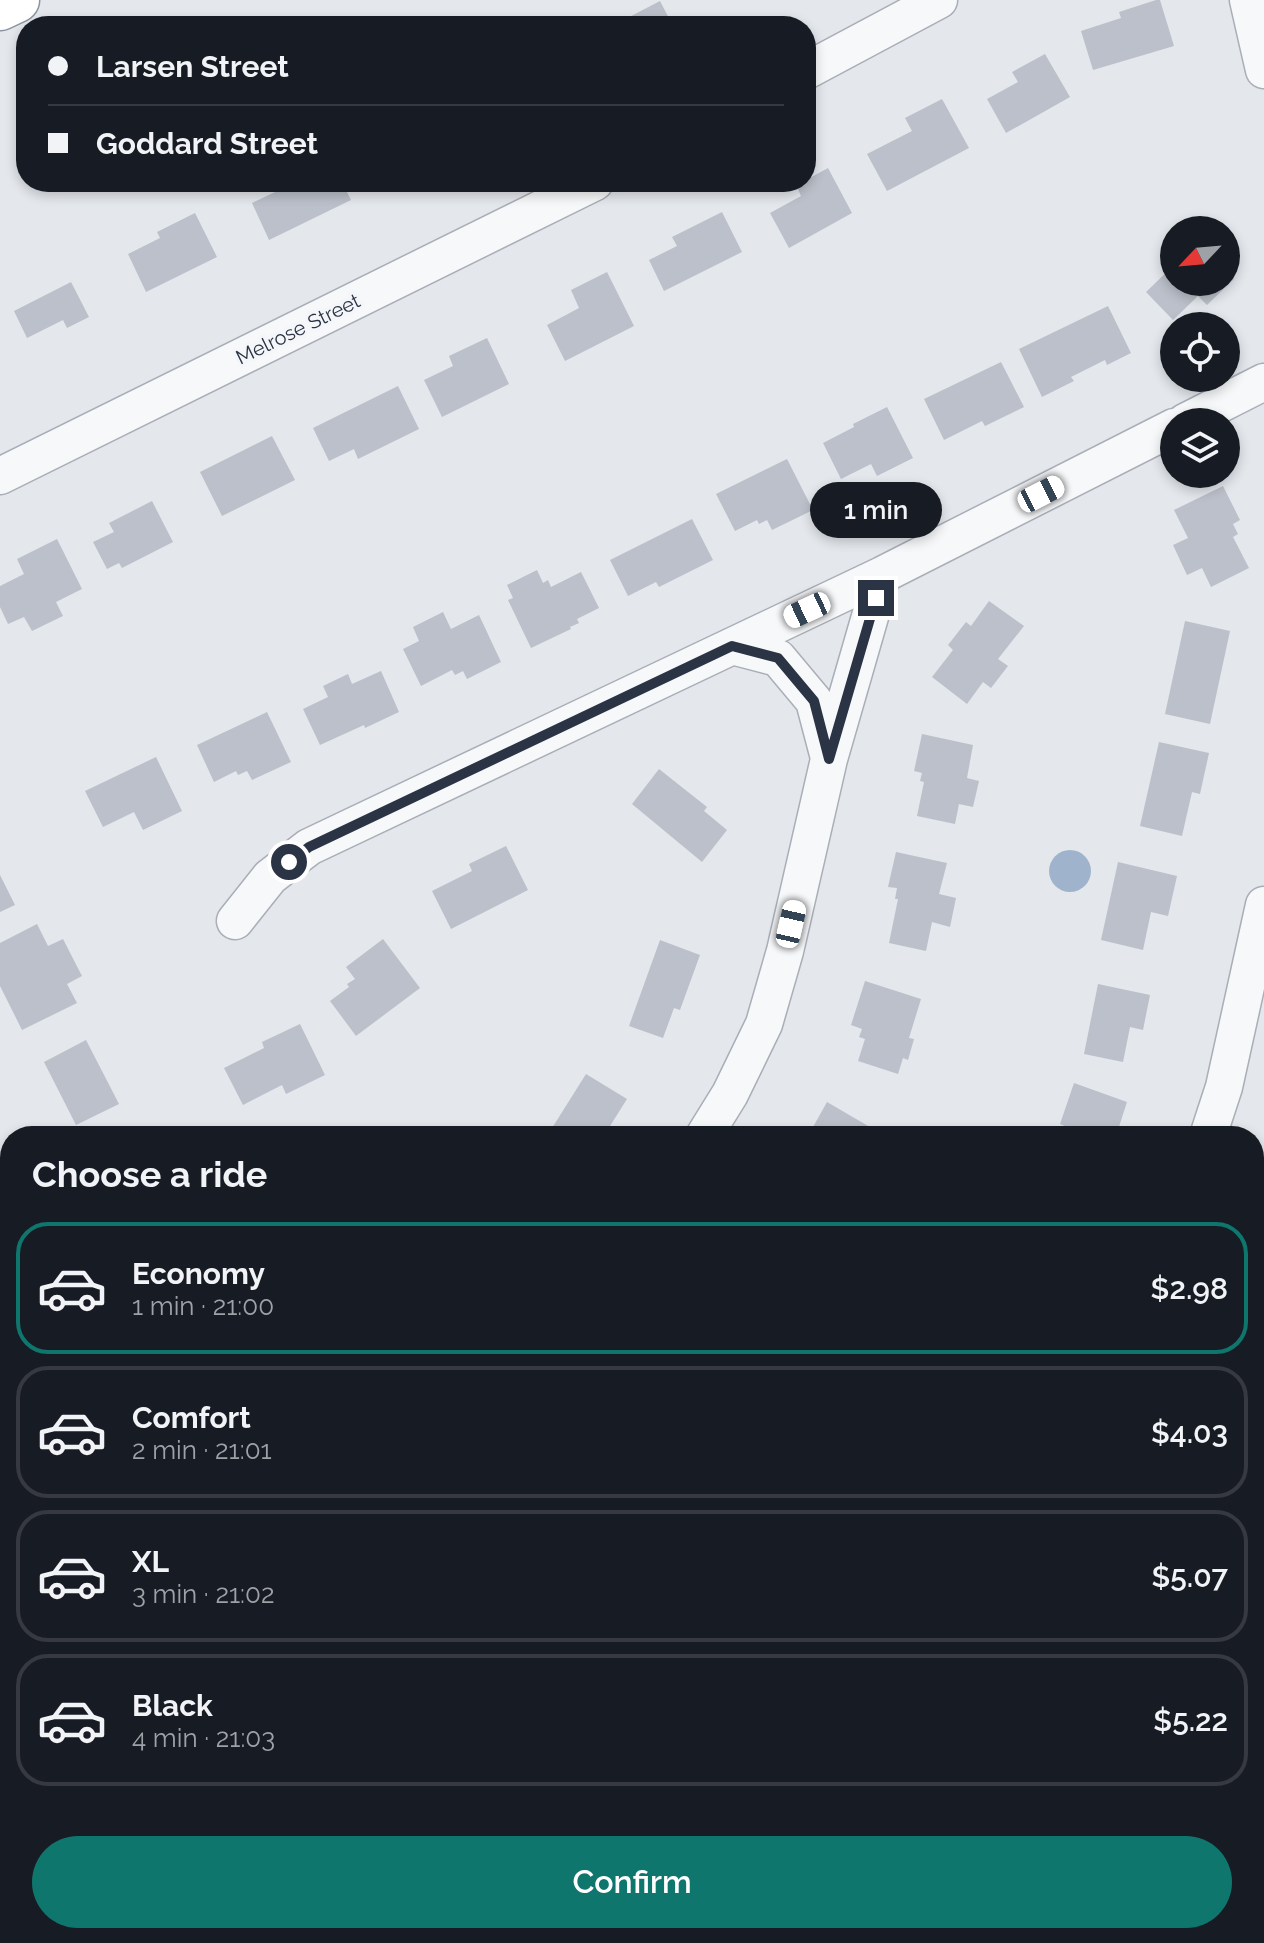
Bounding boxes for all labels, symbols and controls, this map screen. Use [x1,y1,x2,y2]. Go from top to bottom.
text: Larsen Street [96,49,289,84]
text: Goddard Street [96,126,318,161]
north arrow [1160,216,1240,296]
map controls [1160,216,1240,488]
street label: Melrose Street [232,288,364,369]
button: locate [1160,312,1240,392]
button: layers [1160,408,1240,488]
car [1014,472,1068,516]
callout: 1 min [810,482,942,538]
text: 1 min [844,495,908,525]
route end [858,580,894,616]
car [780,589,834,631]
route start [271,844,307,880]
car [774,898,808,950]
text: Choose a ride [32,1153,267,1195]
icon: car [36,1252,108,1324]
text: Economy [132,1256,265,1291]
text: $2.98 [1151,1271,1228,1306]
text: 1 min · 21:00 [132,1291,274,1321]
icon: car [36,1396,108,1468]
text: Comfort [132,1400,251,1435]
text: $4.03 [1151,1415,1228,1450]
text: 2 min · 21:01 [132,1435,272,1465]
icon: car [36,1540,108,1612]
text: XL [132,1544,169,1579]
text: $5.07 [1151,1559,1228,1594]
text: 3 min · 21:02 [132,1579,274,1609]
icon: car [36,1684,108,1756]
text: Black [132,1688,213,1723]
text: $5.22 [1153,1703,1228,1738]
text: 4 min · 21:03 [132,1723,275,1753]
button: Confirm [32,1836,1232,1928]

